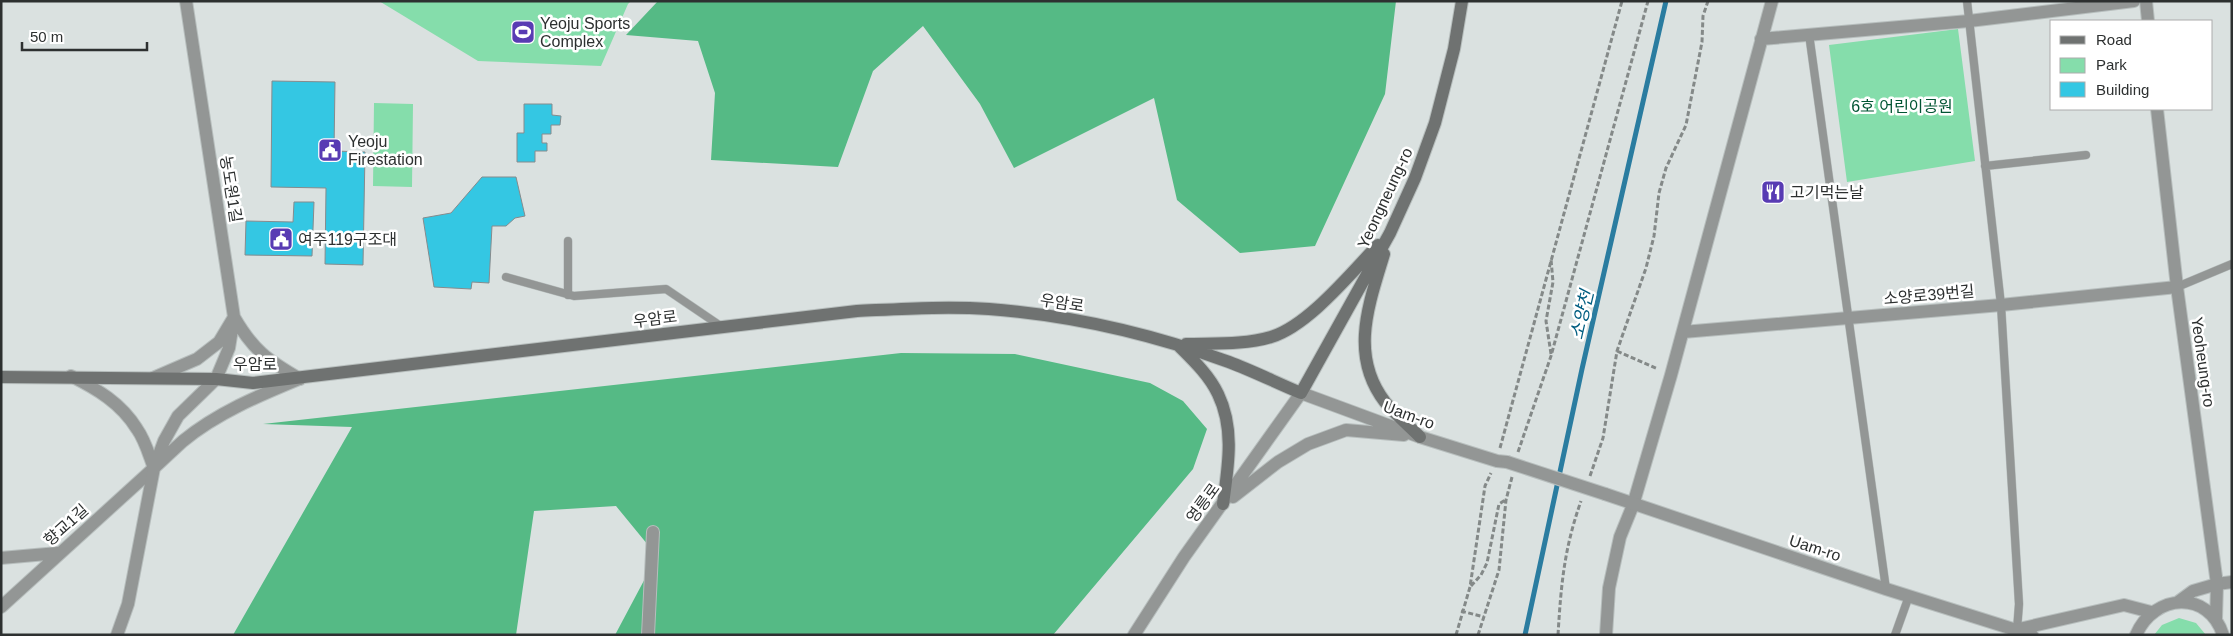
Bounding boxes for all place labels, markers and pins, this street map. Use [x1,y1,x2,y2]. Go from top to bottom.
place label: Yeoju Sports Complex [540,15,630,50]
sports icon: Yeoju Sports Complex [510,19,536,45]
place label: Yeoju Firestation [348,133,423,168]
public building icon: Yeoju Firestation [317,137,343,163]
restaurant icon: 고기먹는날 [1760,179,1786,205]
place label: 고기먹는날 [1790,184,1864,201]
public building icon: 여주119구조대 [268,226,294,252]
place label: 여주119구조대 [298,231,397,248]

